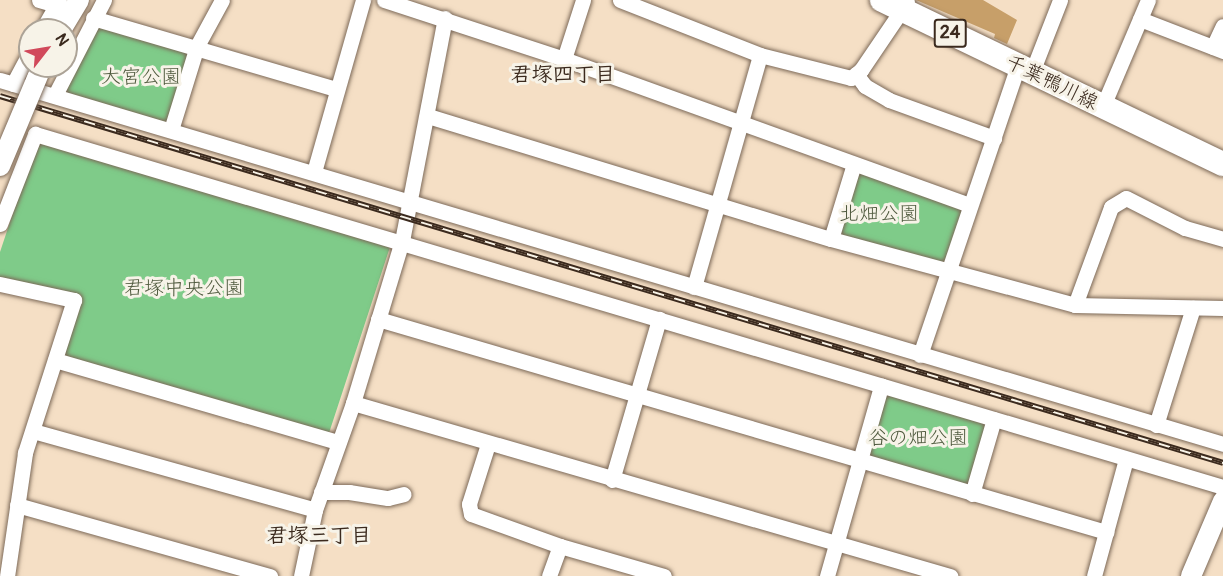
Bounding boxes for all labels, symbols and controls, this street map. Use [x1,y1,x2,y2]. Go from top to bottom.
north arrow [18,18,78,78]
road number: 24 [934,18,966,48]
text: N [50,30,73,50]
street label: 千葉鴨川線 [1002,49,1102,115]
district label: 君塚四丁目 [511,62,615,88]
park label: 大宮公園 [101,64,181,88]
park label: 北畑公園 [839,201,919,225]
park label: 君塚中央公園 [124,275,244,299]
park label: 谷の畑公園 [868,425,968,449]
district label: 君塚三丁目 [267,523,371,549]

